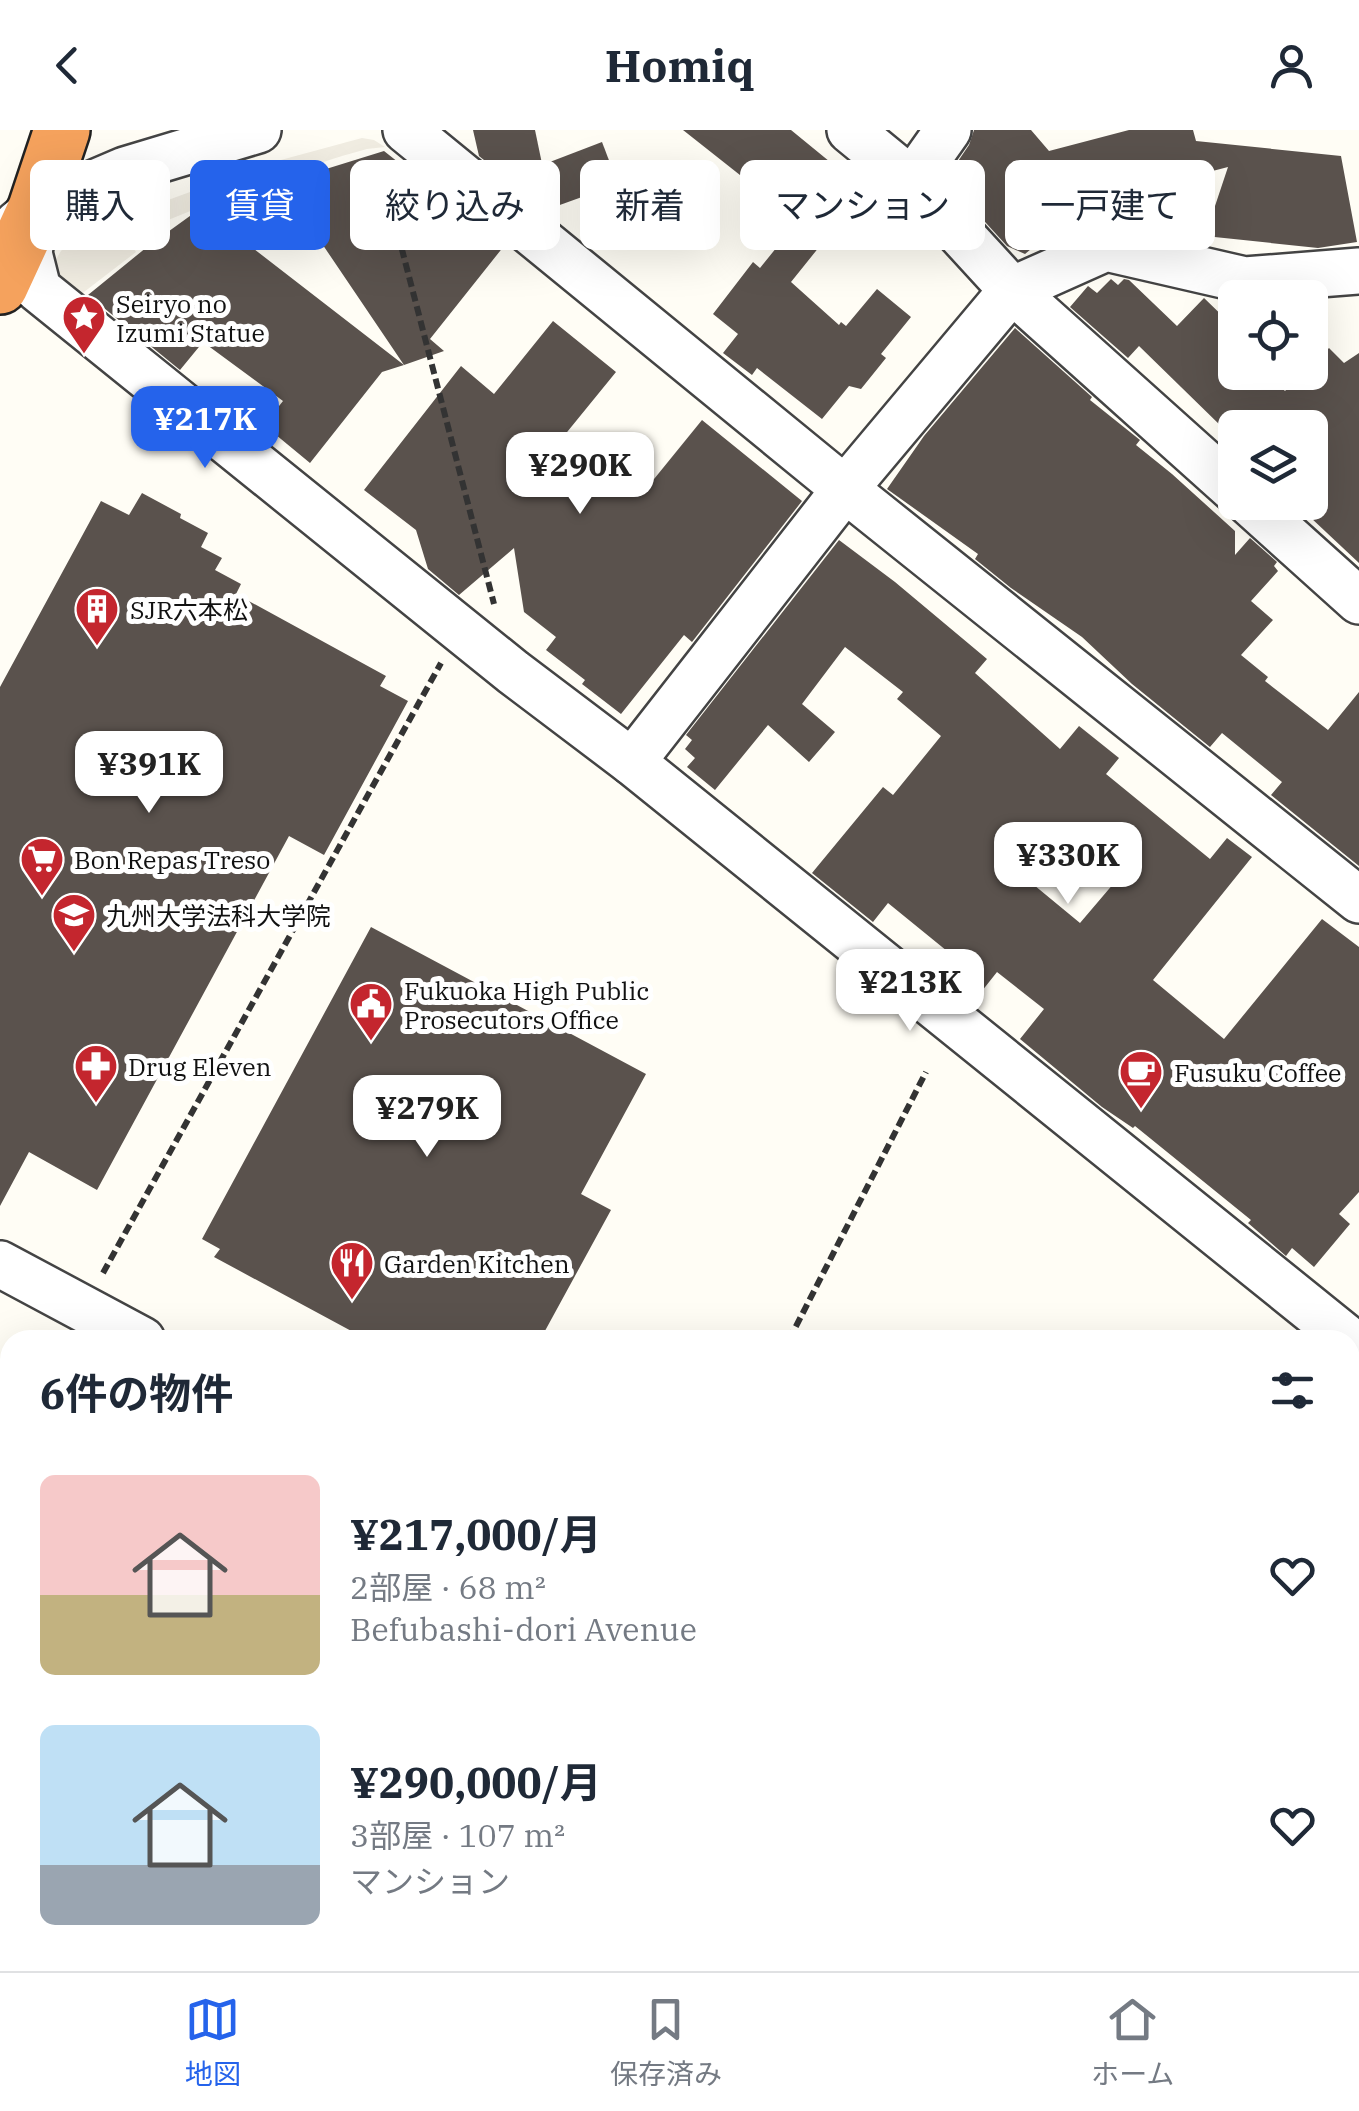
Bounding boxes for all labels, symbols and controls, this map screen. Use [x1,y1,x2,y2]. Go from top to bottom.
text: Homiq [605,36,754,94]
icon: back [40,38,95,93]
icon: person [1264,38,1319,93]
chip: 購入 [30,160,170,250]
chip: 賃貸 [190,160,330,250]
chip: 絞り込み [350,160,560,250]
chip: 新着 [580,160,720,250]
chip: マンション [740,160,985,250]
chip: 一戸建て [1005,160,1215,250]
map controls [1218,280,1328,520]
button: locate [1218,280,1328,390]
place label: Seiryo no Izumi Statue [116,287,265,349]
place icon: Seiryo no Izumi Statue [61,294,107,355]
pin: ¥217K [135,386,275,471]
text: ¥217K [153,397,257,439]
button: layers [1218,410,1328,520]
pin: ¥290K [510,432,650,517]
text: ¥290K [528,443,632,485]
building icon: SJR六本松 [74,586,120,647]
place label: SJR六本松 [130,593,248,626]
pin: ¥391K [79,731,219,816]
text: ¥391K [97,742,201,784]
pin: ¥330K [998,822,1138,907]
text: ¥330K [1016,833,1120,875]
supermarket icon: Bon Repas Treso [19,836,65,897]
place label: Bon Repas Treso [74,843,270,876]
school or university icon: 九州大学法科大学院 [51,892,97,953]
place label: 九州大学法科大学院 [106,899,331,932]
pin: ¥213K [840,949,980,1034]
text: ¥213K [858,960,962,1002]
place label: Fukuoka High Public Prosecutors Office [404,974,649,1036]
public building icon: Fukuoka High Public Prosecutors Office [348,981,394,1042]
pharmacy icon: Drug Eleven [73,1043,119,1104]
cafe icon: Fusuku Coffee [1118,1049,1164,1110]
place label: Drug Eleven [128,1050,272,1083]
place label: Fusuku Coffee [1174,1056,1341,1089]
pin: ¥279K [357,1075,497,1160]
text: ¥279K [375,1086,479,1128]
restaurant icon: Garden Kitchen [329,1240,375,1301]
place label: Garden Kitchen [384,1247,570,1280]
icon: filters [1265,1363,1320,1418]
text: 6件の物件 [40,1366,233,1421]
text: ¥217,000/月 [350,1507,602,1562]
icon: home [120,1515,240,1635]
icon: heart [1265,1548,1320,1603]
text: 2部屋 · 68 m² [350,1566,546,1608]
text: Befubashi-dori Avenue [350,1608,697,1650]
text: ¥290,000/月 [350,1755,602,1810]
icon: home [120,1765,240,1885]
icon: heart [1265,1798,1320,1853]
text: 3部屋 · 107 m² [350,1814,565,1856]
text: マンション [350,1860,510,1902]
tab: 地図 [185,1992,241,2092]
tab: 保存済み [610,1992,722,2092]
tab: ホーム [1091,1992,1174,2092]

